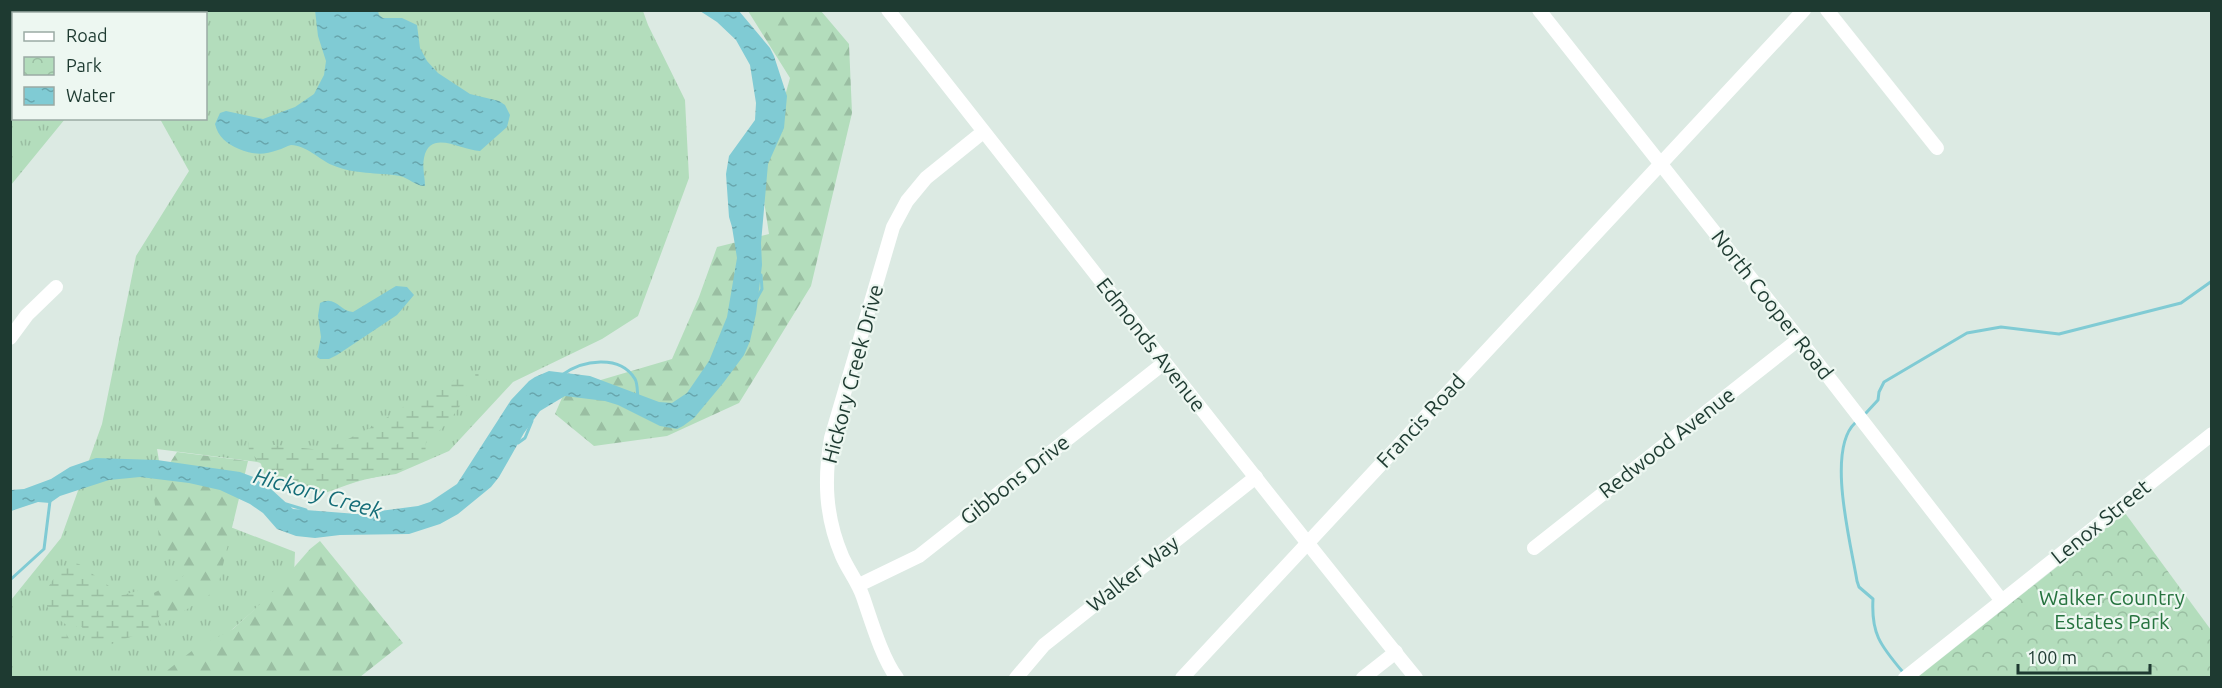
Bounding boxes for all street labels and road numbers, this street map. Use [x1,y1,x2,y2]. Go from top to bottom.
street label: North Cooper Road [1707,225,1839,384]
street label: Edmonds Avenue [1092,273,1211,416]
street label: Hickory Creek Drive [817,282,887,466]
street label: Francis Road [1371,369,1469,472]
street label: Redwood Avenue [1594,382,1739,503]
street label: Gibbons Drive [955,429,1074,529]
street label: Lenox Street [2046,474,2155,568]
street label: Walker Way [1082,530,1183,616]

